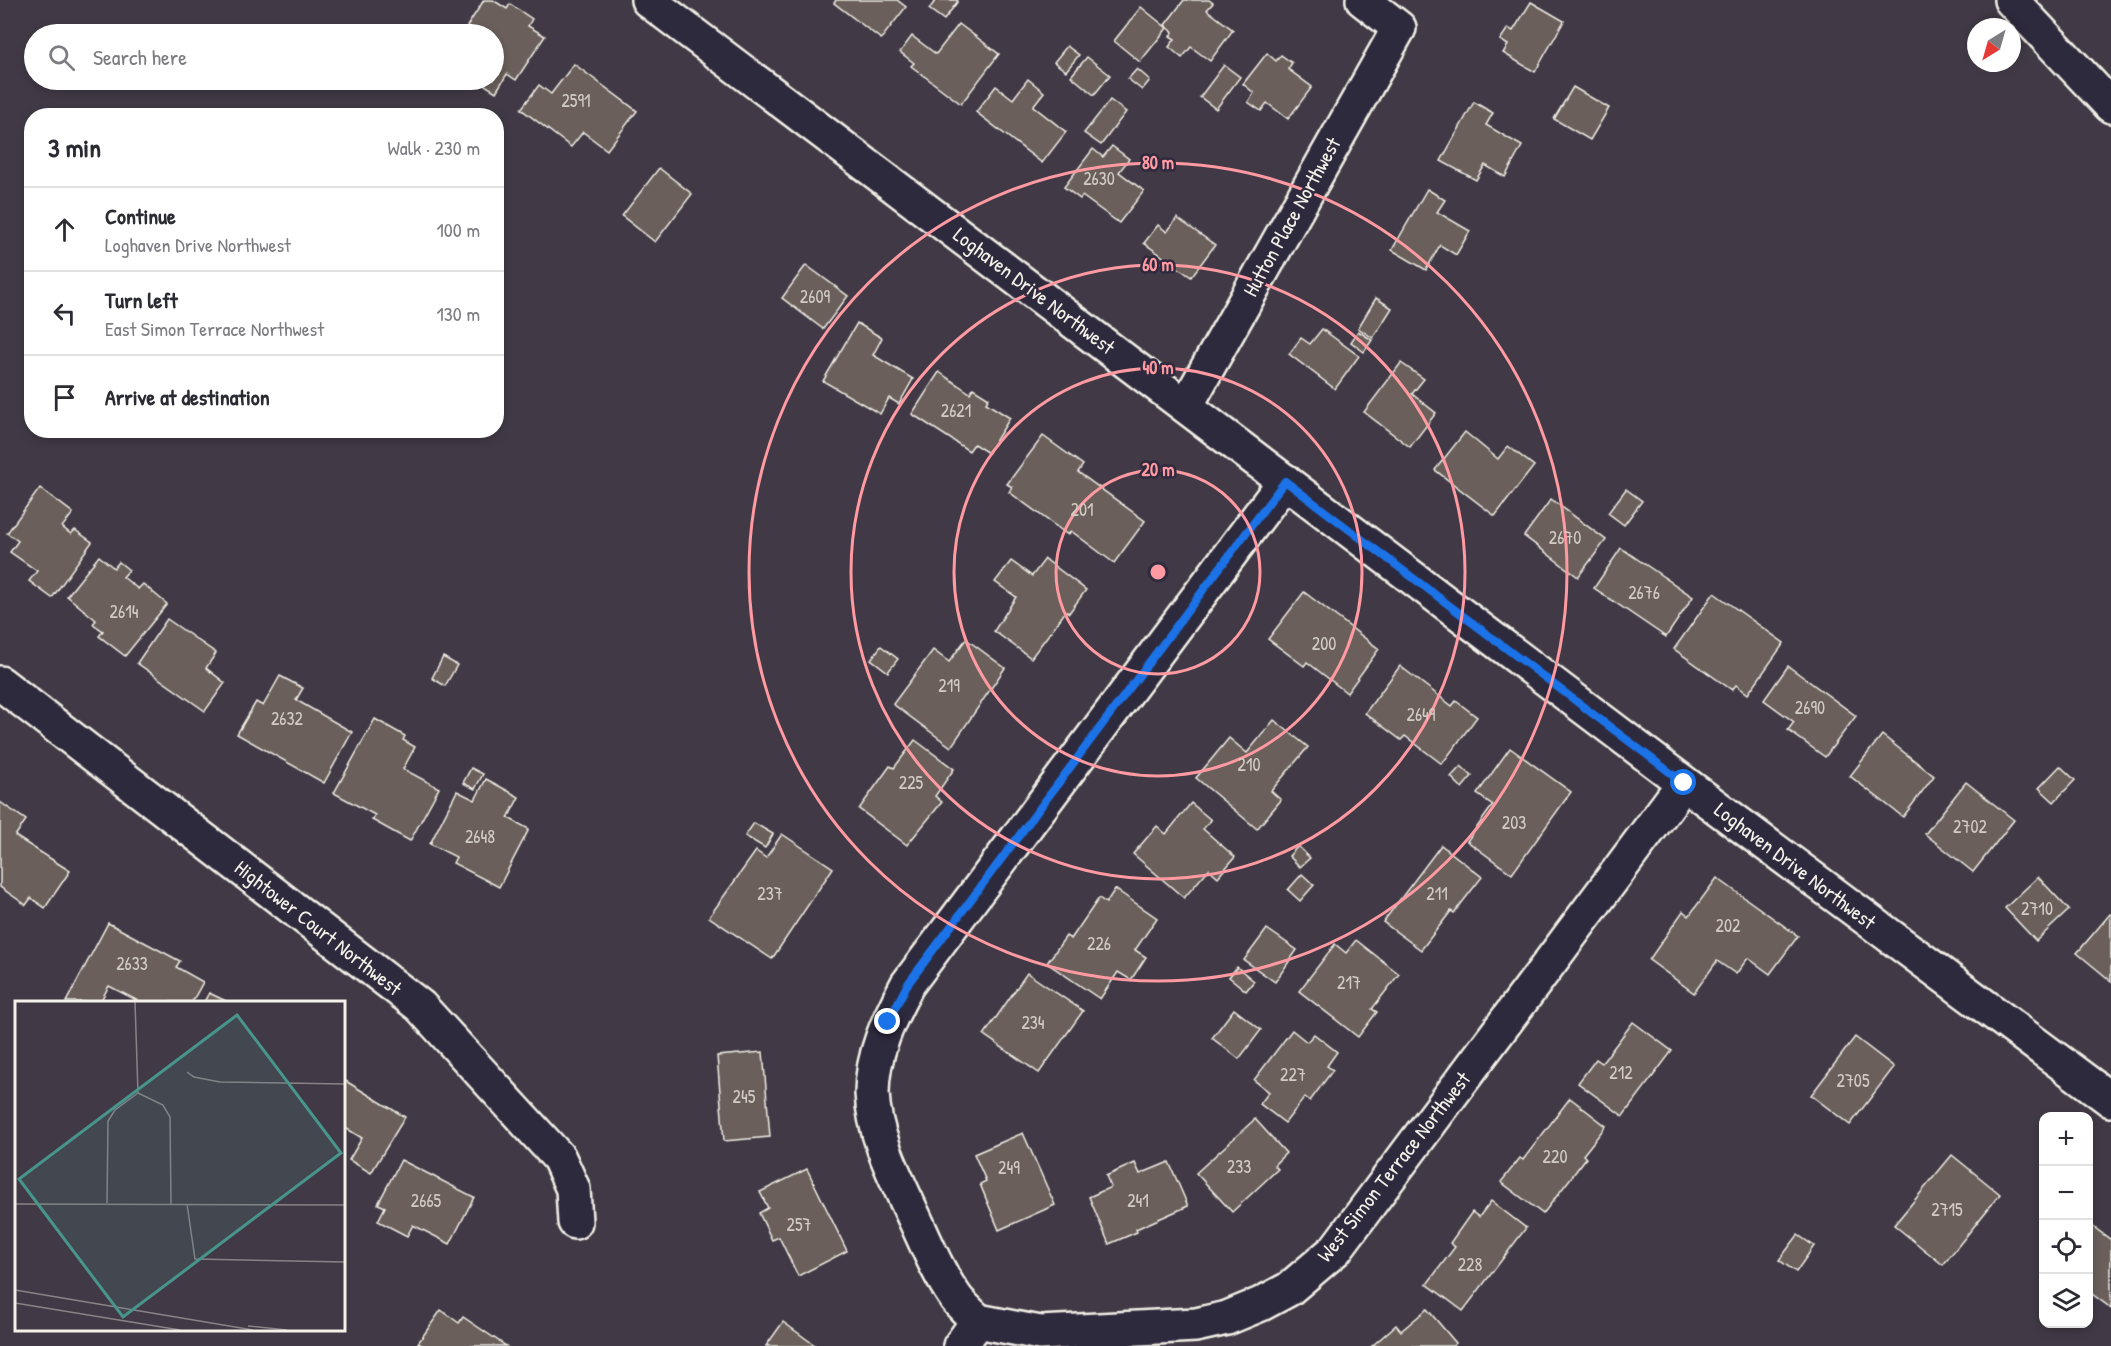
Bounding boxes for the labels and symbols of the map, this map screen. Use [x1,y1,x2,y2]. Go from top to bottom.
north arrow [1967,18,2021,72]
house number: 2591 [561,88,591,113]
street label: Hutton Place Northwest [1236,131,1348,302]
text: 80 m [1142,150,1174,175]
house number: 2630 [1083,166,1115,191]
street label: Loghaven Drive Northwest [948,220,1122,361]
text: 60 m [1142,252,1174,277]
house number: 2609 [800,284,831,309]
text: 40 m [1142,355,1174,380]
house number: 2621 [941,398,971,423]
text: 20 m [1142,457,1174,482]
house number: 201 [1070,497,1094,522]
house number: 2670 [1549,525,1581,550]
centre of rings [1148,562,1168,582]
house number: 2676 [1628,580,1660,605]
house number: 2614 [110,599,139,624]
house number: 200 [1312,631,1336,656]
house number: 219 [938,673,960,698]
house number: 2690 [1795,695,1825,720]
house number: 2649 [1407,702,1436,727]
house number: 2632 [271,706,304,731]
house number: 210 [1237,752,1261,777]
route start [1670,769,1696,795]
house number: 225 [899,770,924,795]
street label: Loghaven Drive Northwest [1709,795,1883,936]
house number: 203 [1502,810,1526,835]
house number: 2702 [1953,814,1987,839]
house number: 2648 [465,824,495,849]
street label: Hightower Court Northwest [229,853,409,1003]
house number: 237 [757,881,783,906]
house number: 211 [1426,881,1448,906]
house number: 2710 [2021,896,2053,921]
house number: 202 [1716,913,1741,938]
house number: 226 [1087,931,1111,956]
house number: 2633 [116,951,148,976]
house number: 217 [1337,970,1361,995]
inset map [15,1001,345,1331]
route end [874,1008,900,1034]
house number: 234 [1021,1010,1045,1035]
house number: 212 [1609,1060,1633,1085]
house number: 227 [1280,1062,1306,1087]
street label: West Simon Terrace Northwest [1310,1065,1478,1268]
house number: 2705 [1836,1068,1870,1093]
house number: 245 [733,1084,756,1109]
house number: 220 [1543,1144,1567,1169]
house number: 233 [1227,1154,1251,1179]
house number: 249 [998,1155,1020,1180]
house number: 2665 [411,1188,442,1213]
house number: 241 [1127,1188,1149,1213]
house number: 2715 [1931,1197,1963,1222]
house number: 257 [787,1212,812,1237]
house number: 228 [1458,1252,1483,1277]

